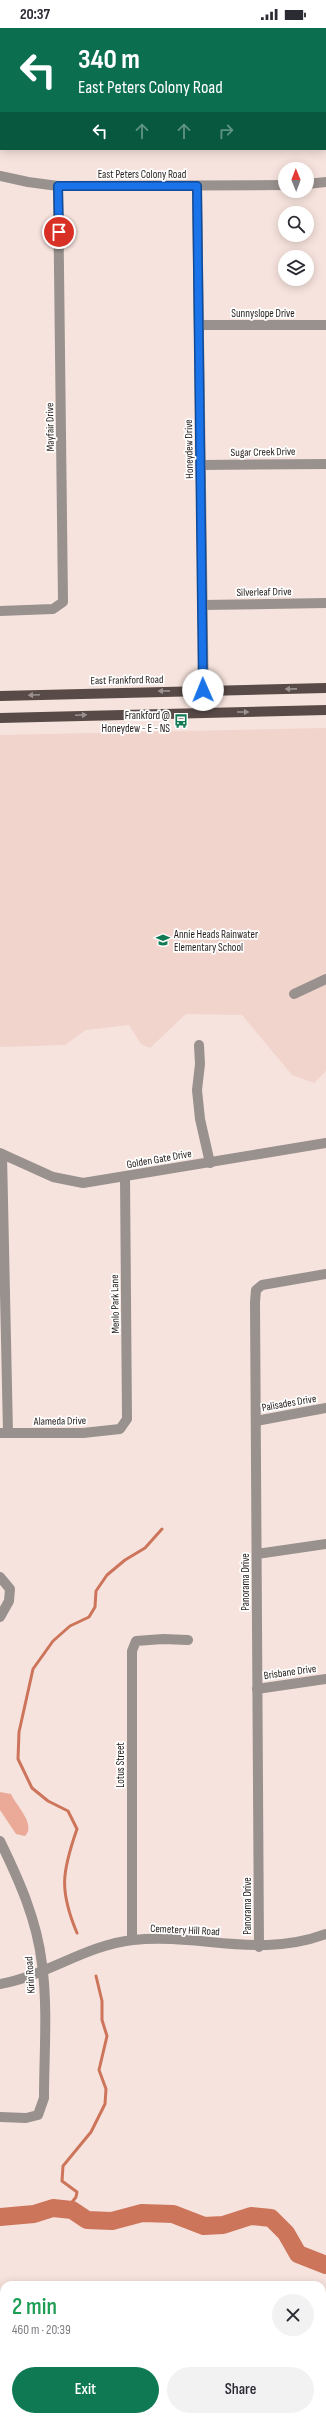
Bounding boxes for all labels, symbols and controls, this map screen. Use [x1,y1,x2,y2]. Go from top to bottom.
text: 20:37 [20,5,50,24]
text: 340 m [78,43,140,76]
icon: left [12,44,64,96]
text: East Peters Colony Road [78,77,223,98]
icon: left [89,120,111,142]
icon: ahead [131,120,153,142]
icon: ahead [173,120,195,142]
icon: right [215,120,237,142]
north arrow [278,162,314,198]
map controls [278,162,314,286]
street label: East Peters Colony Road [98,168,187,181]
button: search [278,206,314,242]
pin [42,215,76,249]
icon: arrive [48,221,70,243]
button: layers [278,250,314,286]
street label: Sunnyslope Drive [231,307,295,320]
street label: Mayfair Drive [43,403,57,451]
street label: Honeydew Drive [182,419,196,479]
street label: Sugar Creek Drive [230,445,296,459]
street label: Silverleaf Drive [236,585,292,599]
position arrow [182,669,224,711]
street label: East Frankford Road [90,673,164,687]
one-way arrow [284,686,297,692]
one-way arrow [157,688,170,694]
one-way arrow [28,691,40,698]
place label: Frankford @ Honeydew - E - NS [102,709,170,735]
one-way arrow [237,709,250,715]
one-way arrow [75,712,88,718]
bus stop icon: Frankford @ Honeydew - E - NS [173,713,189,729]
place label: Annie Heads Rainwater Elementary School [173,928,258,954]
school or university icon: Annie Heads Rainwater Elementary School [155,932,171,948]
street label: Golden Gate Drive [125,1147,193,1171]
street label: Menlo Park Lane [108,1274,122,1334]
street label: Palisades Drive [261,1392,317,1414]
street label: Alameda Drive [33,1414,86,1428]
street label: Panorama Drive [239,1553,252,1611]
street label: Brisbane Drive [263,1662,317,1682]
street label: Lotus Street [114,1742,127,1788]
street label: Panorama Drive [241,1877,254,1935]
street label: Cemetery Hill Road [150,1922,221,1938]
street label: Kirin Road [22,1956,38,1994]
text: 2 min [12,2292,57,2321]
button: close [272,2294,314,2336]
text: 460 m · 20:39 [12,2322,71,2338]
button: Exit [12,2367,159,2413]
button: Share [167,2367,314,2413]

